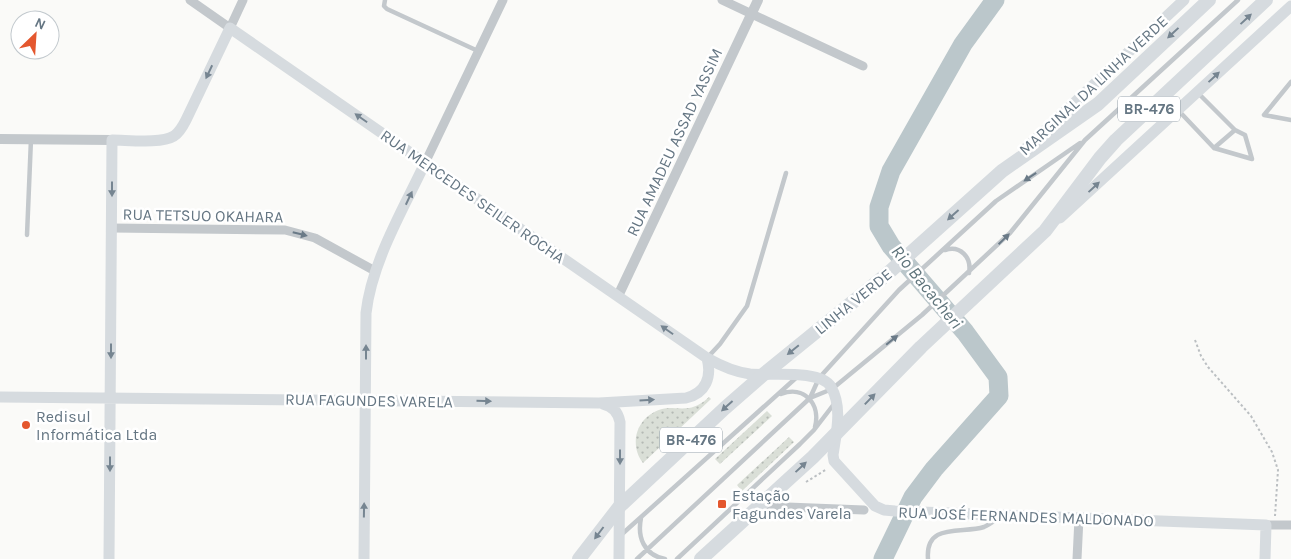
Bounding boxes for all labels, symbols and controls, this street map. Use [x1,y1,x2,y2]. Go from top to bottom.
north arrow [10,10,60,60]
street label: MARGINAL DA LINHA VERDE [1015,12,1172,159]
one-way arrow [1240,13,1253,24]
text: N [32,14,48,33]
one-way arrow [1168,27,1180,39]
street label: RUA AMADEU ASSAD YASSIM [622,45,726,239]
one-way arrow [205,65,213,79]
one-way arrow [1207,71,1219,83]
road number: BR-476 [1118,96,1180,122]
one-way arrow [354,113,367,123]
street label: RUA MERCEDES SEILER ROCHA [377,125,568,267]
one-way arrow [1024,172,1037,182]
one-way arrow [108,181,116,197]
one-way arrow [1088,181,1100,193]
one-way arrow [405,191,413,205]
street label: RUA TETSUO OKAHARA [123,205,283,226]
one-way arrow [947,209,959,221]
one-way arrow [292,230,307,238]
one-way arrow [998,233,1010,245]
water label: Rio Bacacheri [887,241,968,333]
street label: LINHA VERDE [811,264,896,338]
one-way arrow [660,325,674,335]
one-way arrow [885,334,897,346]
one-way arrow [362,343,370,359]
one-way arrow [107,344,115,360]
one-way arrow [787,344,800,355]
street label: RUA FAGUNDES VARELA [285,390,453,411]
one-way arrow [863,394,875,406]
one-way arrow [640,396,656,404]
one-way arrow [476,398,492,406]
one-way arrow [721,401,734,412]
place label: Redisul Informática Ltda [36,407,157,444]
marker: Redisul Informática Ltda [20,419,32,431]
road number: BR-476 [660,428,722,452]
one-way arrow [616,449,624,465]
one-way arrow [106,456,114,472]
one-way arrow [795,461,807,473]
place label: Estação Fagundes Varela [732,486,852,523]
marker: Estação Fagundes Varela [716,498,728,510]
one-way arrow [360,502,368,518]
street label: RUA JOSÉ FERNANDES MALDONADO [898,503,1154,530]
one-way arrow [594,526,605,539]

